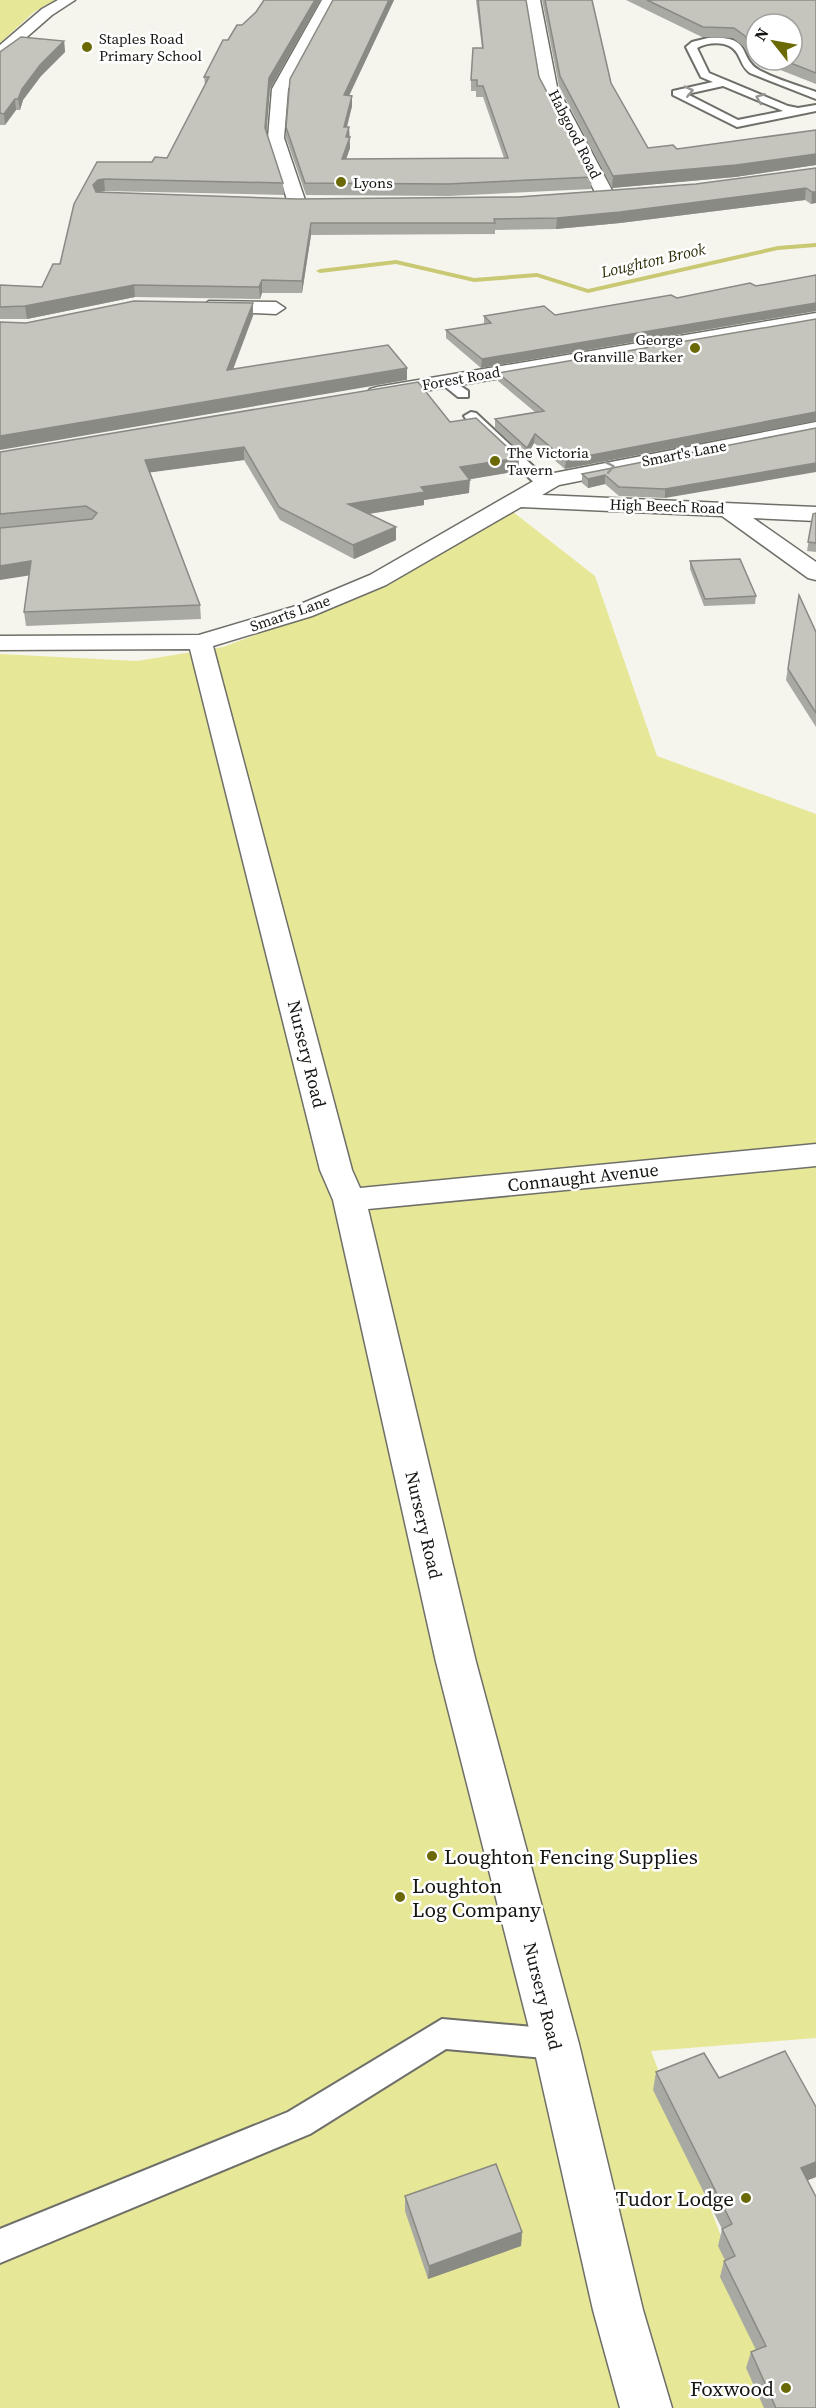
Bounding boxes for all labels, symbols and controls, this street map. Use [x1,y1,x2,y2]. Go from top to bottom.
north arrow [744,12,804,72]
text: N [749,23,774,45]
place label: Staples Road Primary School [99,28,202,66]
marker: Staples Road Primary School [80,40,94,54]
one-way arrow [684,85,694,98]
street label: Habgood Road [543,86,607,183]
one-way arrow [755,92,766,105]
place label: Lyons [353,172,393,193]
marker: Lyons [334,175,348,189]
water label: Loughton Brook [598,237,708,283]
place label: George Granville Barker [573,329,684,367]
marker: George Granville Barker [688,341,702,355]
street label: Forest Road [420,361,502,395]
street label: Smart's Lane [640,434,729,472]
place label: The Victoria Tavern [507,442,589,480]
marker: The Victoria Tavern [488,454,502,468]
one-way arrow [604,461,614,474]
street label: High Beech Road [609,494,725,519]
street label: Smarts Lane [247,589,333,637]
street label: Nursery Road [282,998,332,1110]
street label: Connaught Avenue [506,1157,660,1197]
street label: Nursery Road [399,1469,449,1581]
place label: Loughton Fencing Supplies [444,1842,698,1871]
marker: Loughton Fencing Supplies [425,1849,439,1863]
place label: Loughton Log Company [412,1871,541,1924]
marker: Loughton Log Company [393,1890,407,1904]
street label: Nursery Road [518,1940,568,2052]
place label: Tudor Lodge [615,2184,734,2213]
marker: Tudor Lodge [739,2191,753,2205]
place label: Foxwood [690,2374,774,2403]
marker: Foxwood [779,2381,793,2395]

